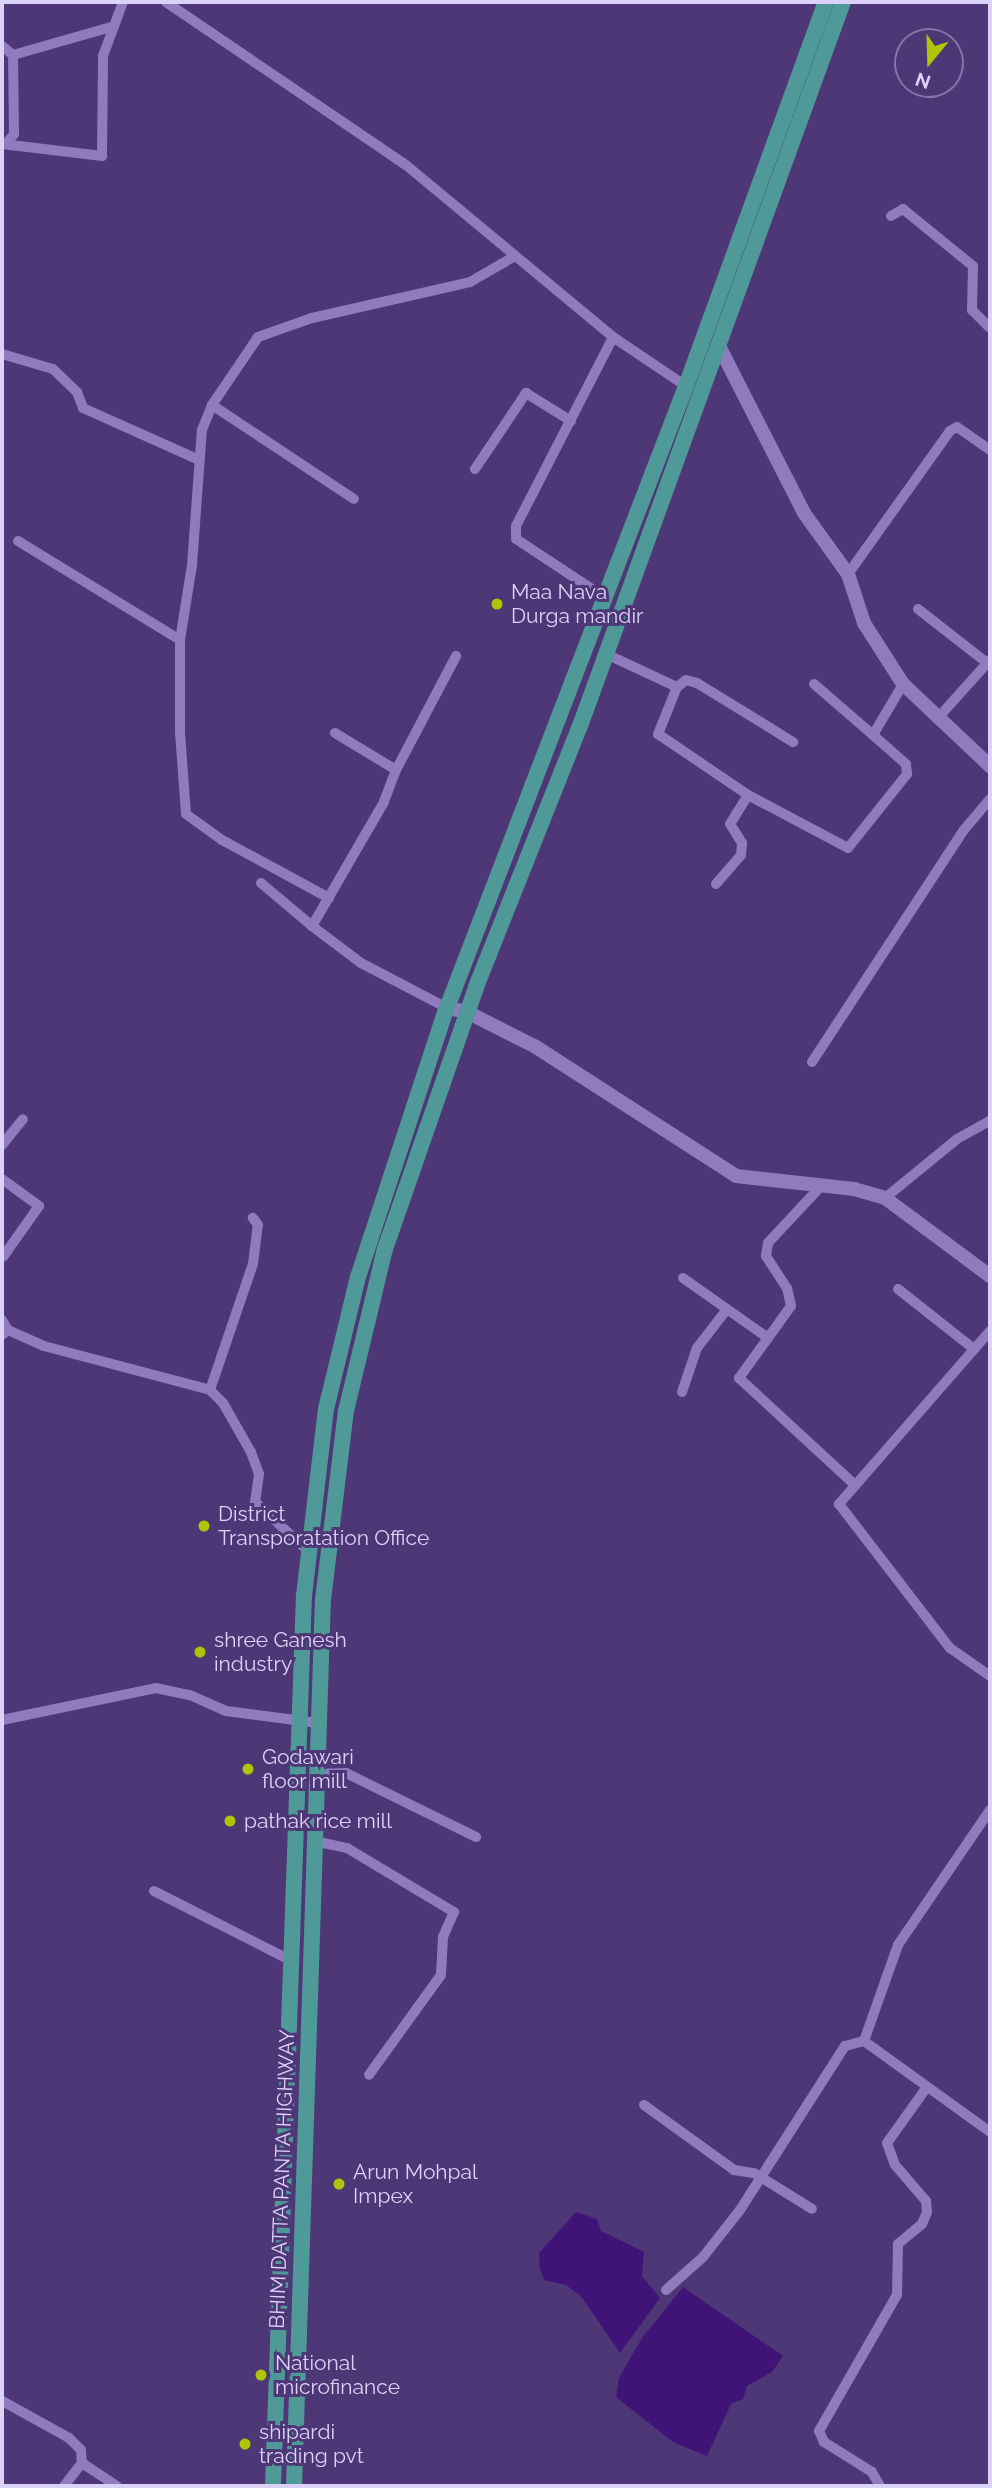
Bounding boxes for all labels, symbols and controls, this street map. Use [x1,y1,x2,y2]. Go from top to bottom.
north arrow [894,28,964,98]
text: N [912,68,933,94]
place label: Maa Nava Durga mandir [511,579,643,629]
marker: Maa Nava Durga mandir [489,596,505,612]
place label: District Transporatation Office [218,1501,429,1551]
marker: District Transporatation Office [196,1518,212,1534]
place label: shree Ganesh industry [214,1627,347,1677]
marker: shree Ganesh industry [192,1644,208,1660]
place label: Godawari floor mill [262,1744,354,1794]
marker: Godawari floor mill [240,1761,256,1777]
place label: pathak rice mill [244,1808,392,1834]
marker: pathak rice mill [222,1813,238,1829]
street label: BHIM DATTA PANTA HIGHWAY [264,2028,300,2330]
place label: Arun Mohpal Impex [353,2159,478,2209]
marker: Arun Mohpal Impex [331,2176,347,2192]
place label: National microfinance [275,2350,400,2400]
marker: National microfinance [253,2367,269,2383]
place label: shipardi trading pvt [259,2419,364,2469]
marker: shipardi trading pvt [237,2436,253,2452]

